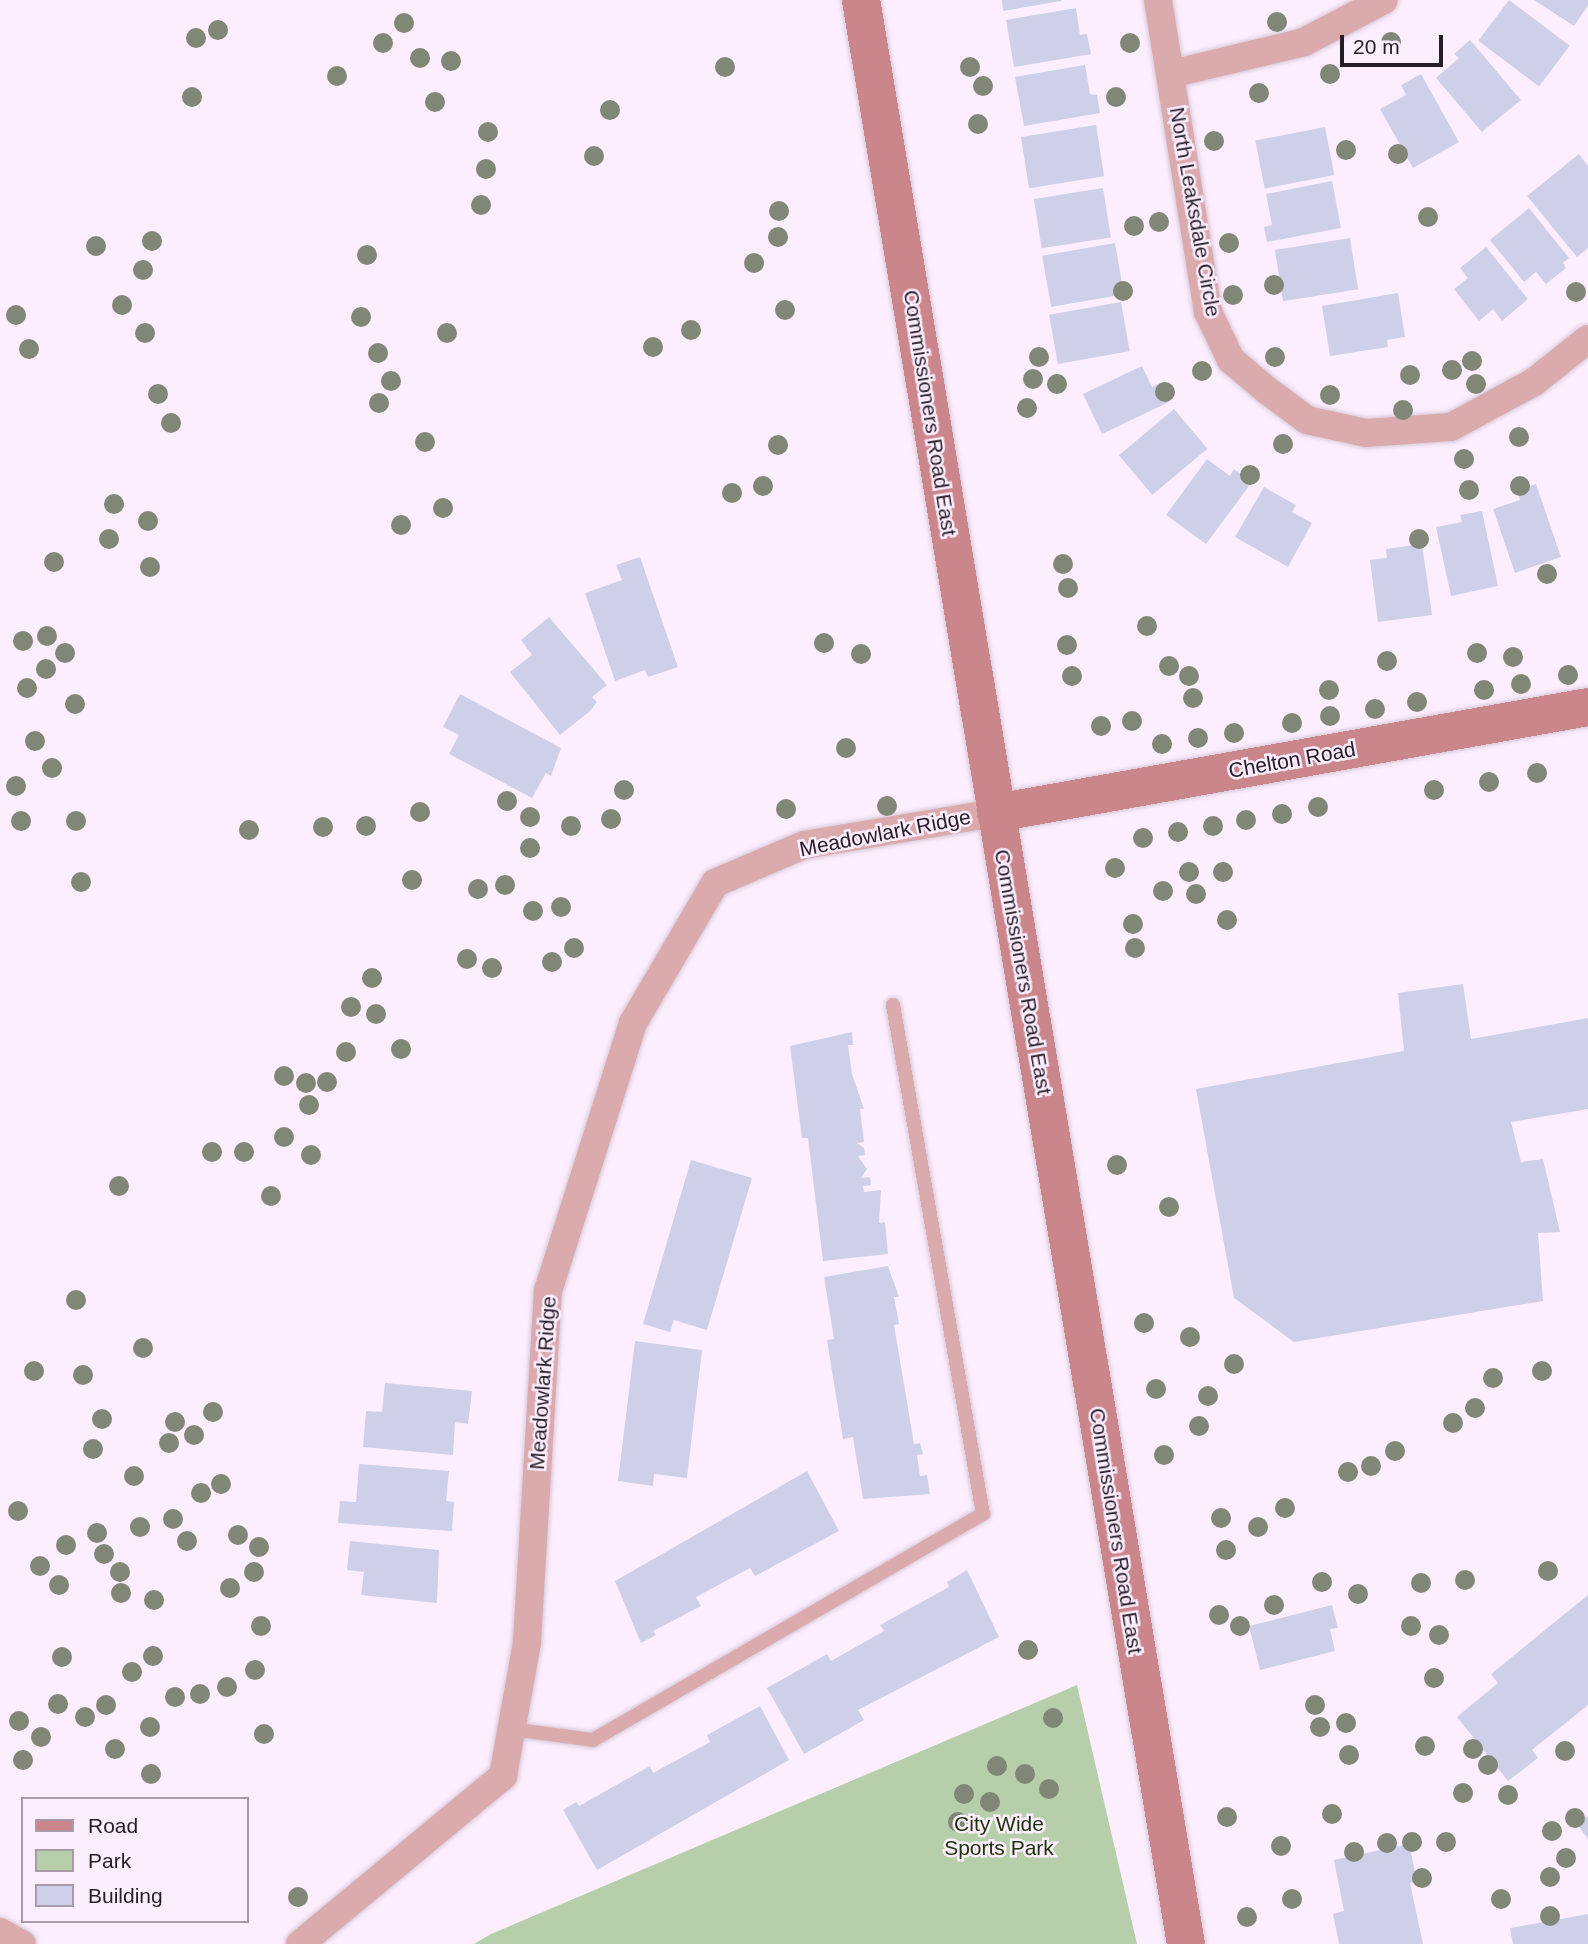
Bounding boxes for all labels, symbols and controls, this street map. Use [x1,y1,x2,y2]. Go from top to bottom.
scale bar [1343,21,1446,65]
text: 20 m [1353,35,1400,58]
street label: North Leaksdale Circle [1164,105,1226,319]
street label: Commissioners Road East [898,288,962,538]
street label: Chelton Road [1227,736,1357,784]
street label: Meadowlark Ridge [797,804,973,862]
street label: Commissioners Road East [989,847,1057,1097]
street label: Meadowlark Ridge [524,1295,562,1471]
street label: Commissioners Road East [1084,1406,1148,1656]
legend [21,1797,248,1923]
park label: City Wide Sports Park [944,1811,1054,1861]
text: Road [88,1814,138,1837]
text: Park [88,1849,131,1872]
text: Building [88,1884,163,1907]

